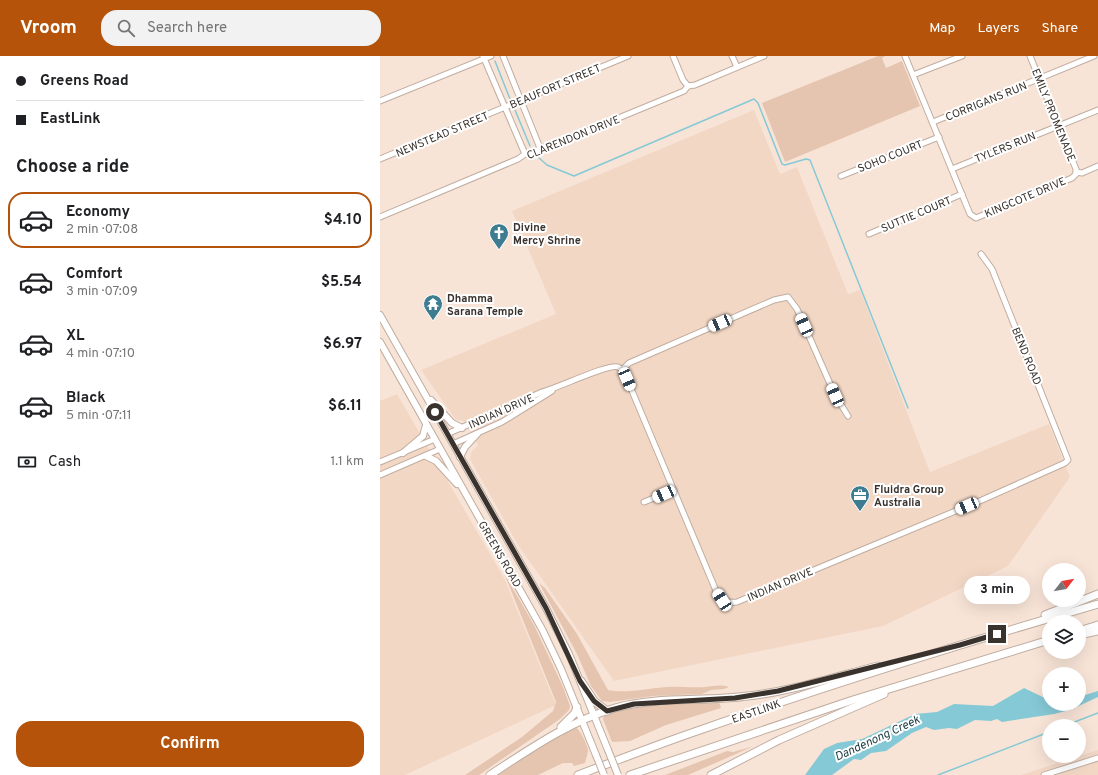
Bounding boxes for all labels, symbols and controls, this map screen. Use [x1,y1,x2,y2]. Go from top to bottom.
search box [101,10,381,46]
text: Vroom [20,16,77,40]
icon: search [115,17,137,39]
text: Search here [147,19,227,38]
text: Map [929,20,955,37]
text: Layers [977,20,1019,37]
text: Share [1041,20,1078,37]
street label: BEAUFORT STREET [508,61,603,112]
street label: EMILY PROMENADE [1028,67,1078,164]
text: Greens Road [40,72,129,91]
street label: CORRIGANS RUN [944,79,1029,125]
street label: NEWSTEAD STREET [394,109,491,161]
text: EastLink [40,110,101,129]
street label: CLARENDON DRIVE [525,113,622,163]
street label: TYLERS RUN [973,129,1038,167]
street label: SOHO COURT [856,138,925,176]
text: Choose a ride [16,156,129,179]
street label: KINGCOTE DRIVE [983,174,1068,221]
street label: SUTTIE COURT [879,194,954,236]
icon: car [18,202,54,238]
text: Economy [66,203,130,222]
text: $4.10 [324,211,362,230]
place label: Divine Mercy Shrine [513,221,581,248]
text: 2 min · 07:08 [66,222,138,238]
church icon: Divine Mercy Shrine [488,222,510,250]
icon: car [18,264,54,300]
text: Comfort [66,265,123,284]
text: $5.54 [321,273,362,292]
text: 3 min · 07:09 [66,284,138,300]
place label: Dhamma Sarana Temple [447,292,523,319]
temple icon: Dhamma Sarana Temple [422,293,444,321]
car [794,312,814,338]
car [707,313,733,333]
street label: BEND ROAD [1008,325,1044,387]
icon: car [18,326,54,362]
text: XL [66,327,84,346]
text: $6.97 [323,335,362,354]
text: 4 min · 07:10 [66,346,135,362]
car [617,366,637,392]
car [825,382,845,408]
icon: car [18,388,54,424]
text: Black [66,389,106,408]
street label: INDIAN DRIVE [467,391,536,433]
text: $6.11 [328,397,362,416]
route start [426,403,444,421]
text: 5 min · 07:11 [66,408,132,424]
icon: cash [16,451,38,473]
text: Cash [48,453,81,472]
text: 1.1 km [330,454,364,470]
place label: Fluidra Group Australia [874,483,944,510]
car [651,484,677,504]
office icon: Fluidra Group Australia [849,484,871,512]
car [954,496,980,516]
street label: GREENS ROAD [474,519,524,590]
north arrow [1042,563,1086,607]
map controls [1042,563,1086,763]
street label: INDIAN DRIVE [745,565,815,605]
callout: 3 min [964,576,1030,604]
text: 3 min [980,582,1014,598]
car [710,587,734,613]
button: layers [1042,615,1086,659]
route end [988,625,1006,643]
button: + [1042,667,1086,711]
street label: EASTLINK [730,697,783,727]
water label: Dandenong Creek [832,712,923,766]
button: − [1042,719,1086,763]
button: Confirm [16,721,364,767]

